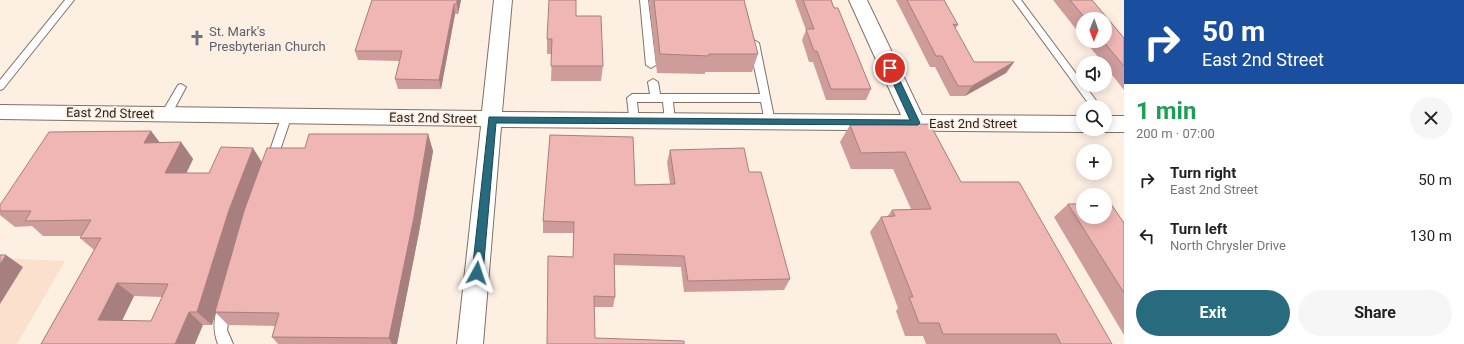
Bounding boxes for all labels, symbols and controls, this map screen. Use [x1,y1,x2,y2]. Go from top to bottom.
north arrow [1076,12,1112,48]
map controls [1076,12,1112,224]
text: 50 m [1202,15,1265,48]
icon: right [1136,16,1188,68]
place label: St. Mark's Presbyterian Church [209,24,326,54]
church icon: St. Mark's Presbyterian Church [188,29,206,47]
text: East 2nd Street [1202,49,1324,70]
pin [873,51,907,85]
button: sound [1076,56,1112,92]
icon: arrive [879,57,901,79]
text: 1 min [1136,97,1196,125]
button: close [1410,97,1452,139]
button: search [1076,100,1112,136]
street label: East 2nd Street [66,105,154,121]
street label: East 2nd Street [389,110,477,126]
street label: East 2nd Street [929,116,1017,131]
text: 200 m · 07:00 [1136,126,1215,141]
button: + [1076,144,1112,180]
text: Turn right [1170,164,1236,182]
icon: right [1136,169,1158,191]
text: 50 m [1418,171,1452,189]
text: East 2nd Street [1170,182,1258,197]
button: − [1076,188,1112,224]
text: Turn left [1170,220,1227,238]
icon: left [1136,225,1158,247]
text: 130 m [1410,227,1452,245]
text: North Chrysler Drive [1170,238,1286,253]
position arrow [456,252,498,294]
button: Exit [1136,290,1290,336]
button: Share [1298,290,1452,336]

